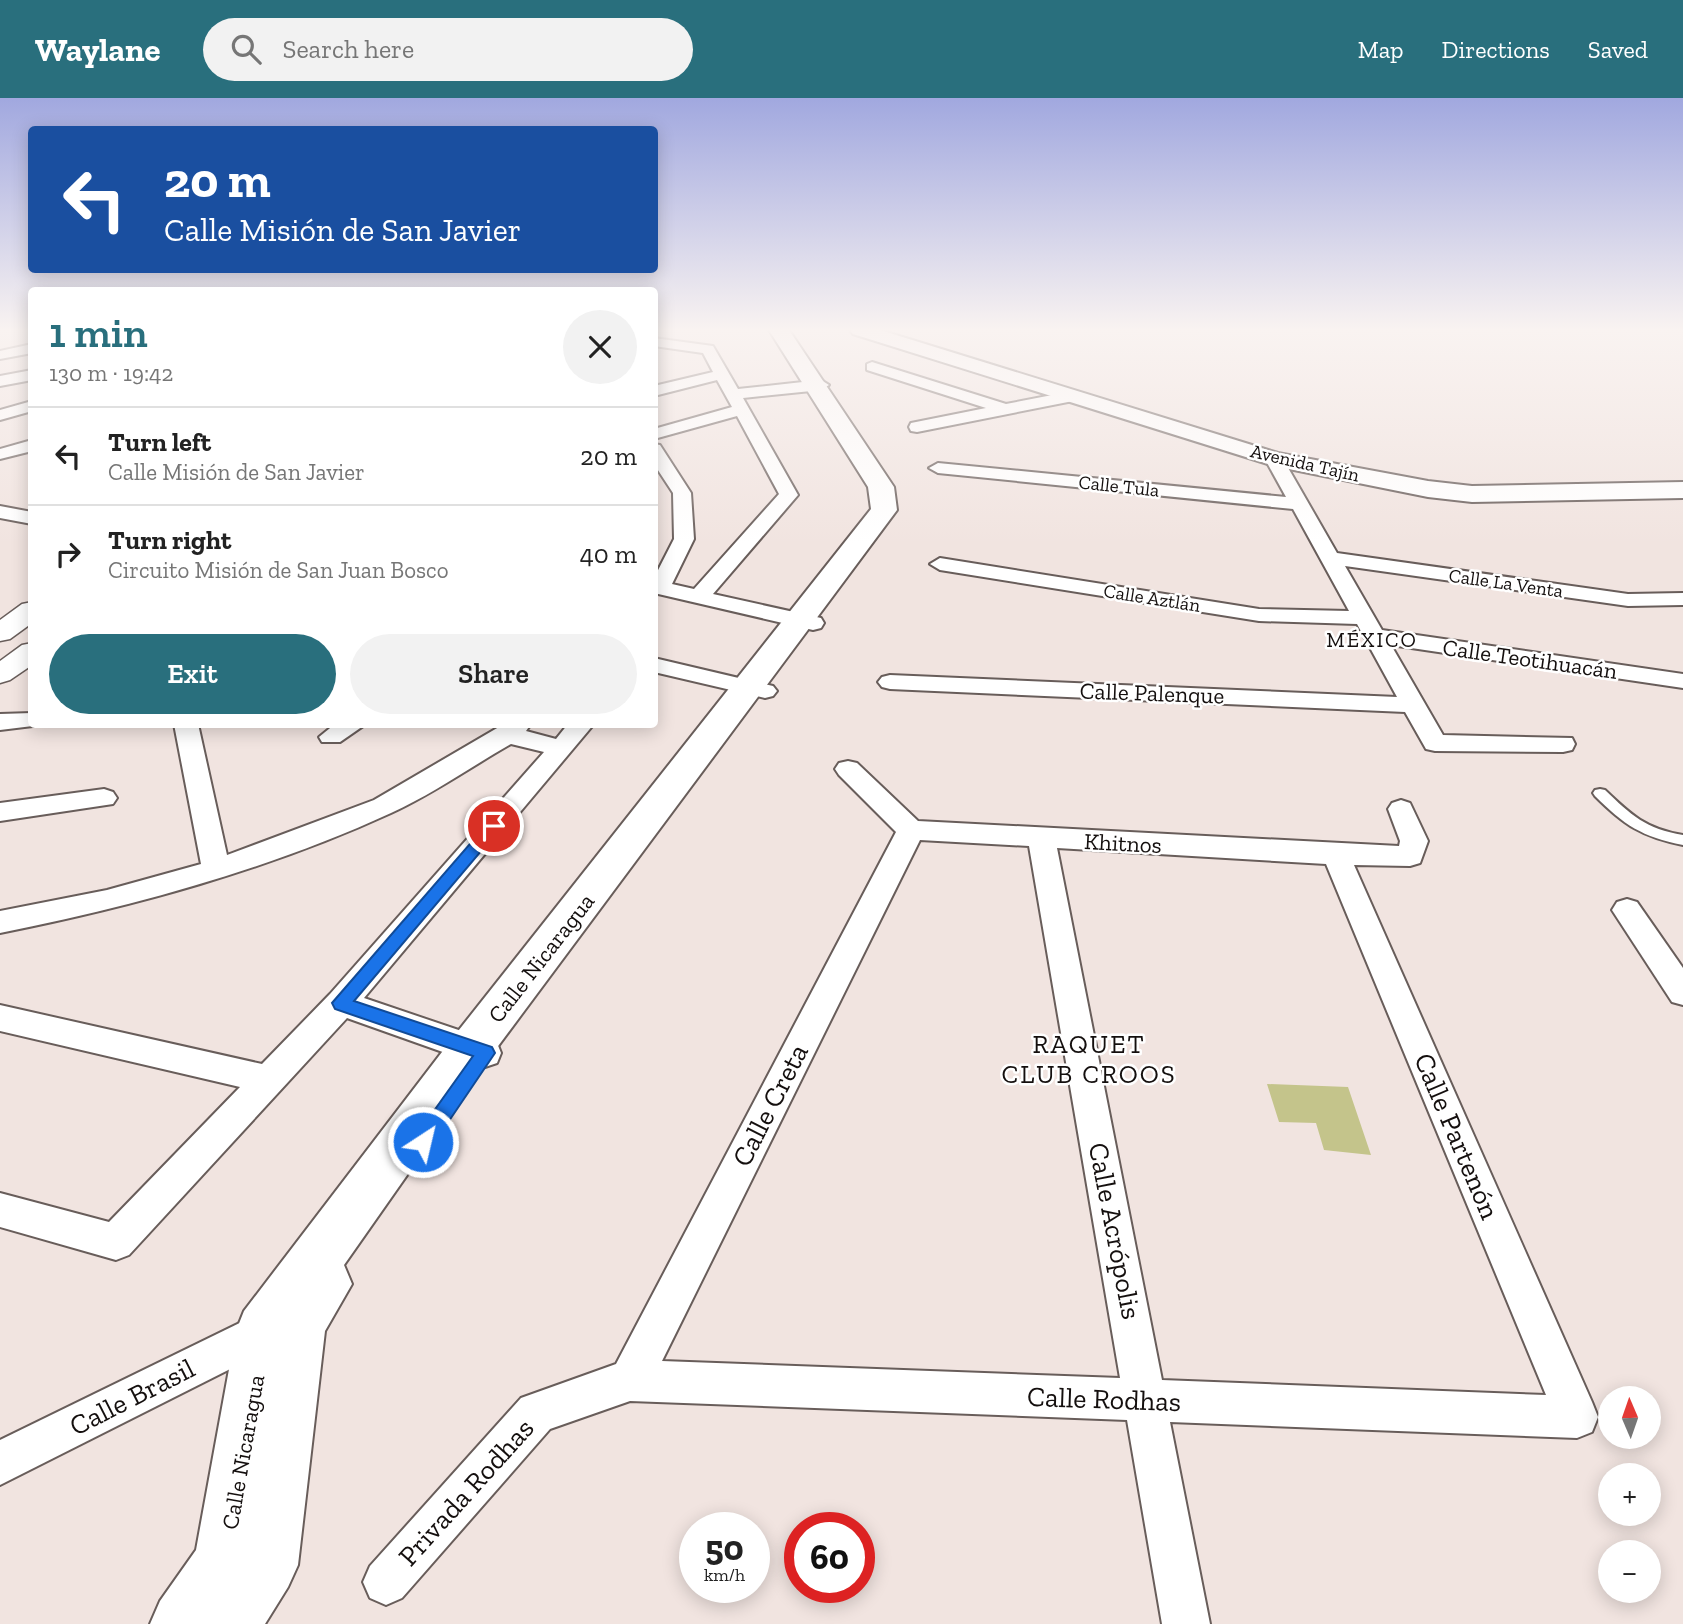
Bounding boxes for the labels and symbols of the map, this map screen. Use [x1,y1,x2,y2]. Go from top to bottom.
street label: Avenida Tajín [1248,439,1362,487]
street label: Calle Tula [1077,470,1161,502]
street label: Calle La Venta [1447,564,1565,602]
street label: Calle Aztlán [1102,579,1202,617]
district label: MÉXICO [1326,627,1418,652]
street label: Calle Teotihuacán [1441,633,1619,685]
street label: Calle Palenque [1079,676,1225,710]
pin [464,796,524,856]
street label: Khitnos [1083,827,1163,859]
street label: Calle Nicaragua [482,888,600,1028]
district label: RAQUET CLUB CROOS [1001,1028,1177,1090]
street label: Calle Creta [725,1038,815,1172]
street label: Calle Partenón [1407,1048,1507,1224]
position arrow [386,1105,460,1179]
street label: Calle Acrópolis [1082,1140,1148,1322]
street label: Calle Brasil [64,1351,200,1443]
street label: Calle Nicaragua [216,1373,270,1531]
street label: Calle Rodhas [1026,1380,1182,1418]
north arrow [1598,1386,1661,1449]
street label: Privada Rodhas [391,1412,541,1572]
speed limit sign: 60 [784,1512,875,1603]

